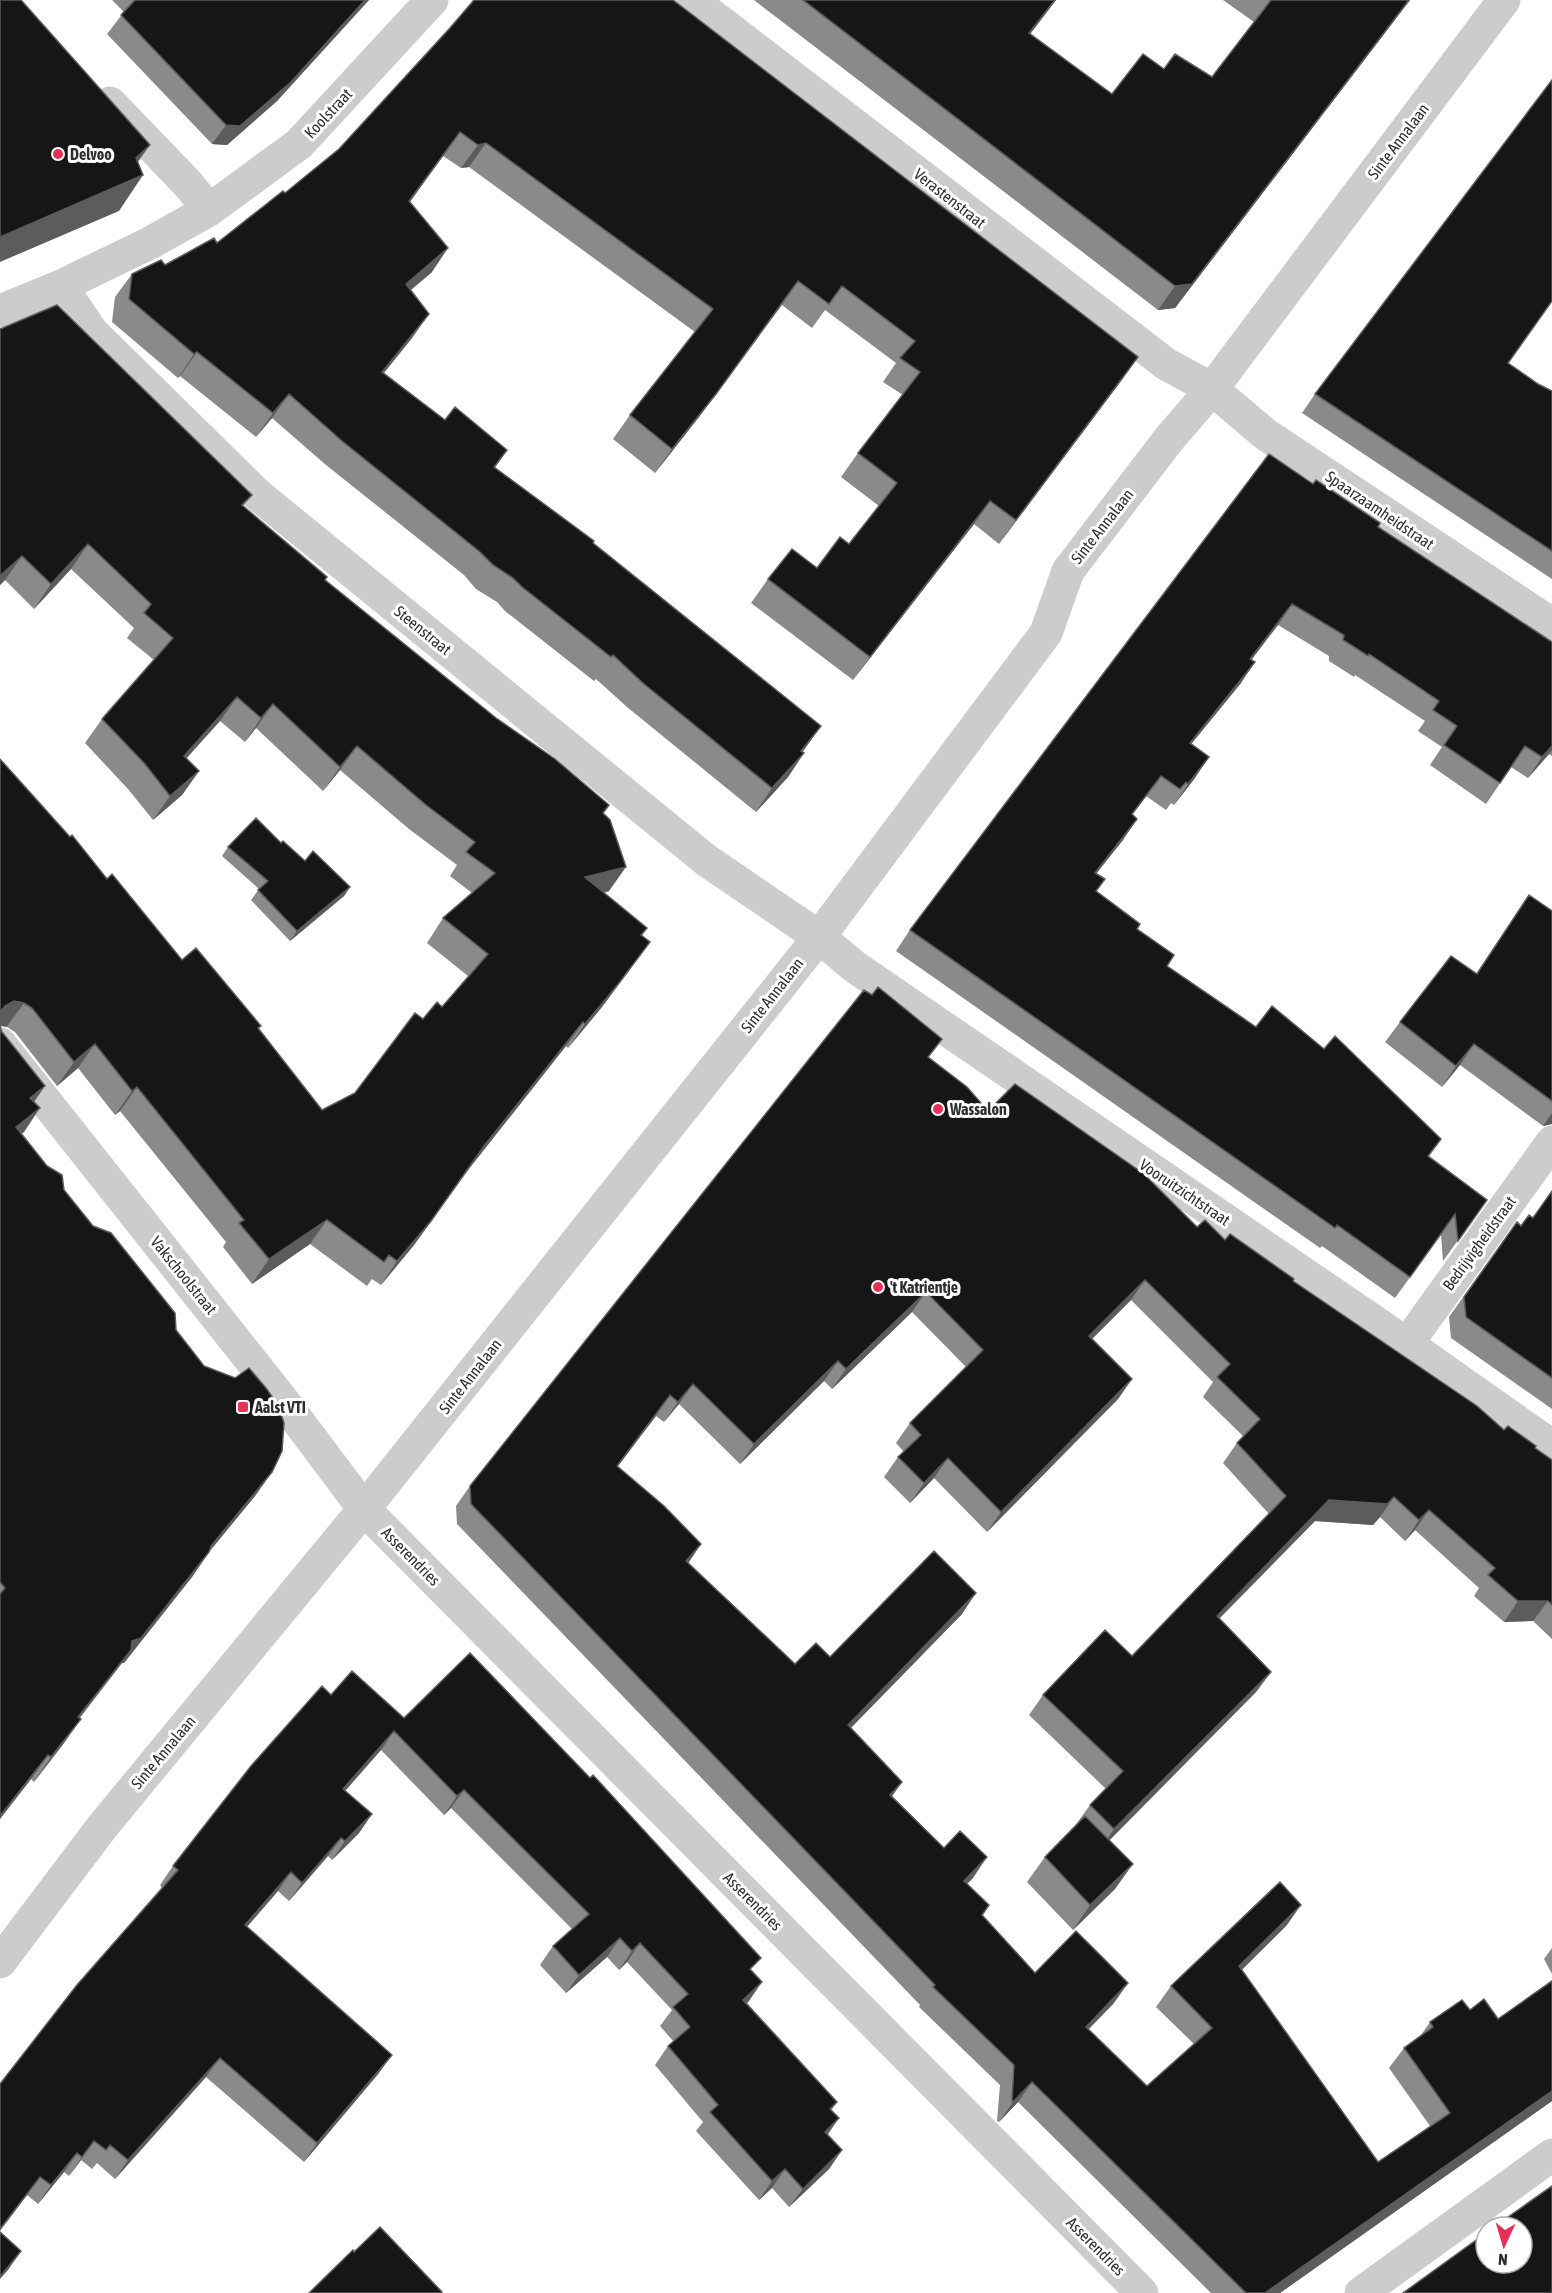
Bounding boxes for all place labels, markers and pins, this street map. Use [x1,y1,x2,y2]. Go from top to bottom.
place label: Delvoo [70,145,112,163]
marker: Delvoo [51,147,65,161]
place label: Wassalon [949,1100,1007,1118]
marker: Wassalon [931,1102,945,1116]
place label: 't Katrientje [890,1278,958,1296]
marker: 't Katrientje [871,1280,885,1294]
place label: Aalst VTI [254,1398,306,1416]
marker: Aalst VTI [236,1400,250,1414]

